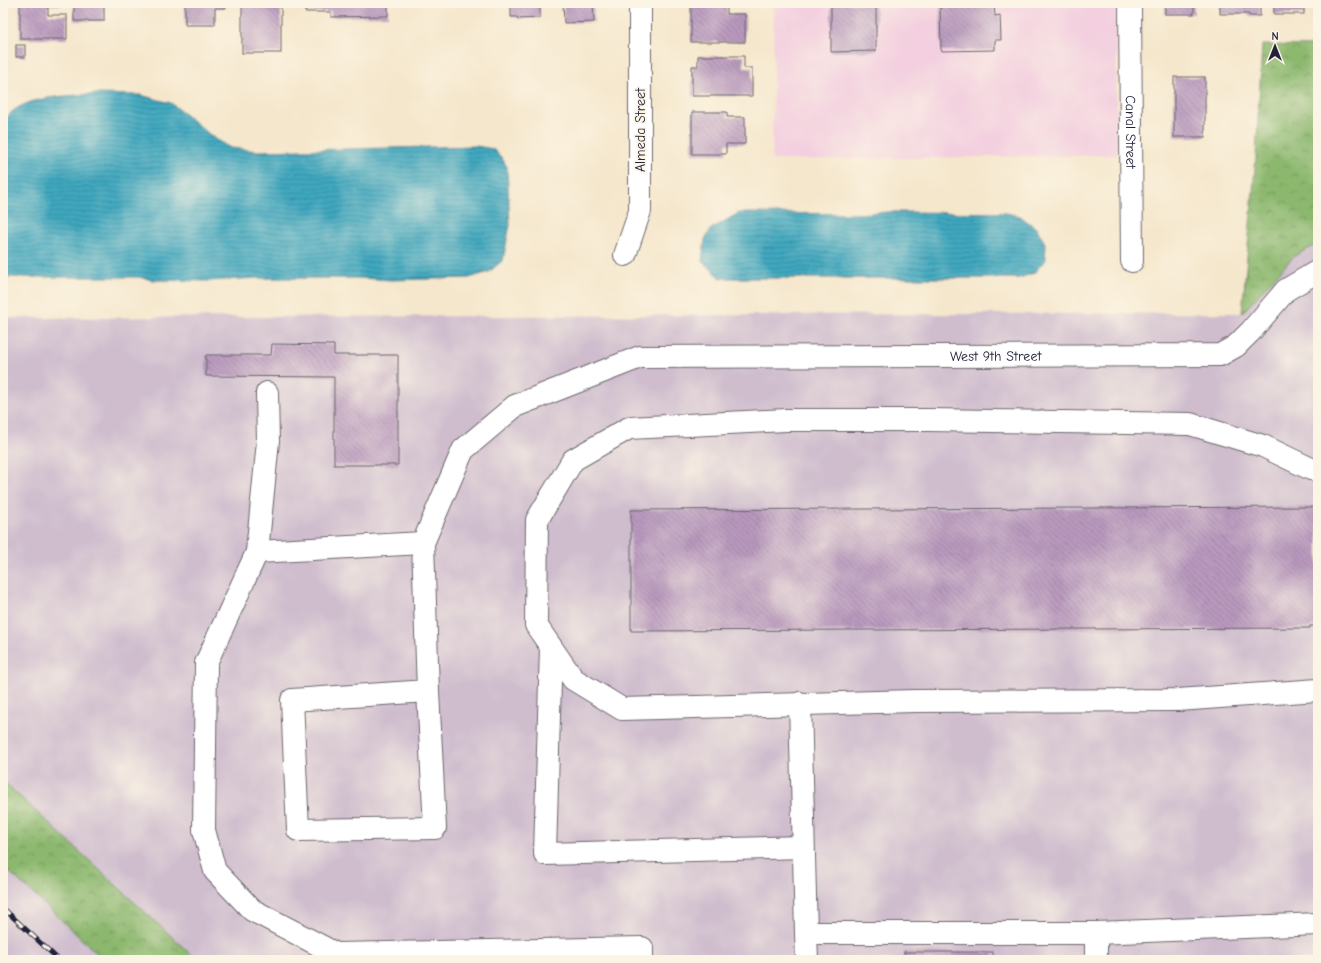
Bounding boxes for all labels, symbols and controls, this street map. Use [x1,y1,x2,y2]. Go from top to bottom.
north arrow [1255,26,1295,66]
text: N [1271,30,1279,43]
street label: Almeda Street [632,87,649,172]
street label: Canal Street [1122,95,1139,170]
street label: West 9th Street [950,348,1042,365]

